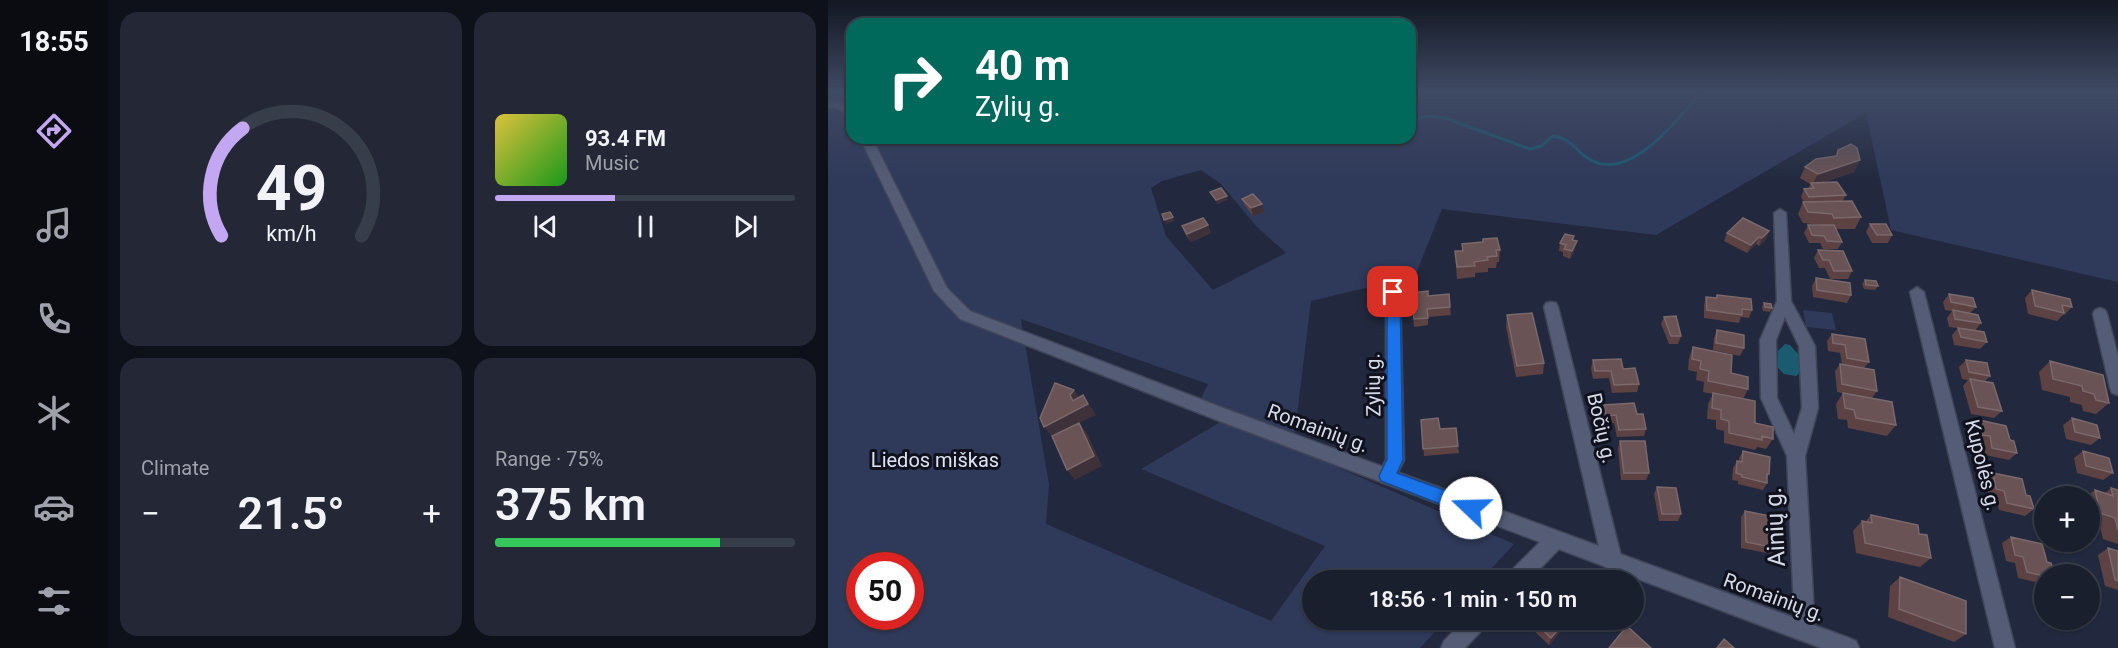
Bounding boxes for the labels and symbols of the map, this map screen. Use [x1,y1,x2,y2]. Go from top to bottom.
pin [1367,266,1418,317]
street label: Zylių g. [1360,353,1386,417]
street label: Bočių g. [1582,390,1622,466]
street label: Romainių g. [1264,399,1372,457]
street label: Kupolės g. [1960,417,2006,513]
park label: Liedos miškas [871,448,999,472]
position arrow [1439,476,1503,540]
street label: Ainių g. [1759,487,1791,567]
speed limit sign: 50 [846,552,924,630]
street label: Romainių g. [1720,568,1828,626]

